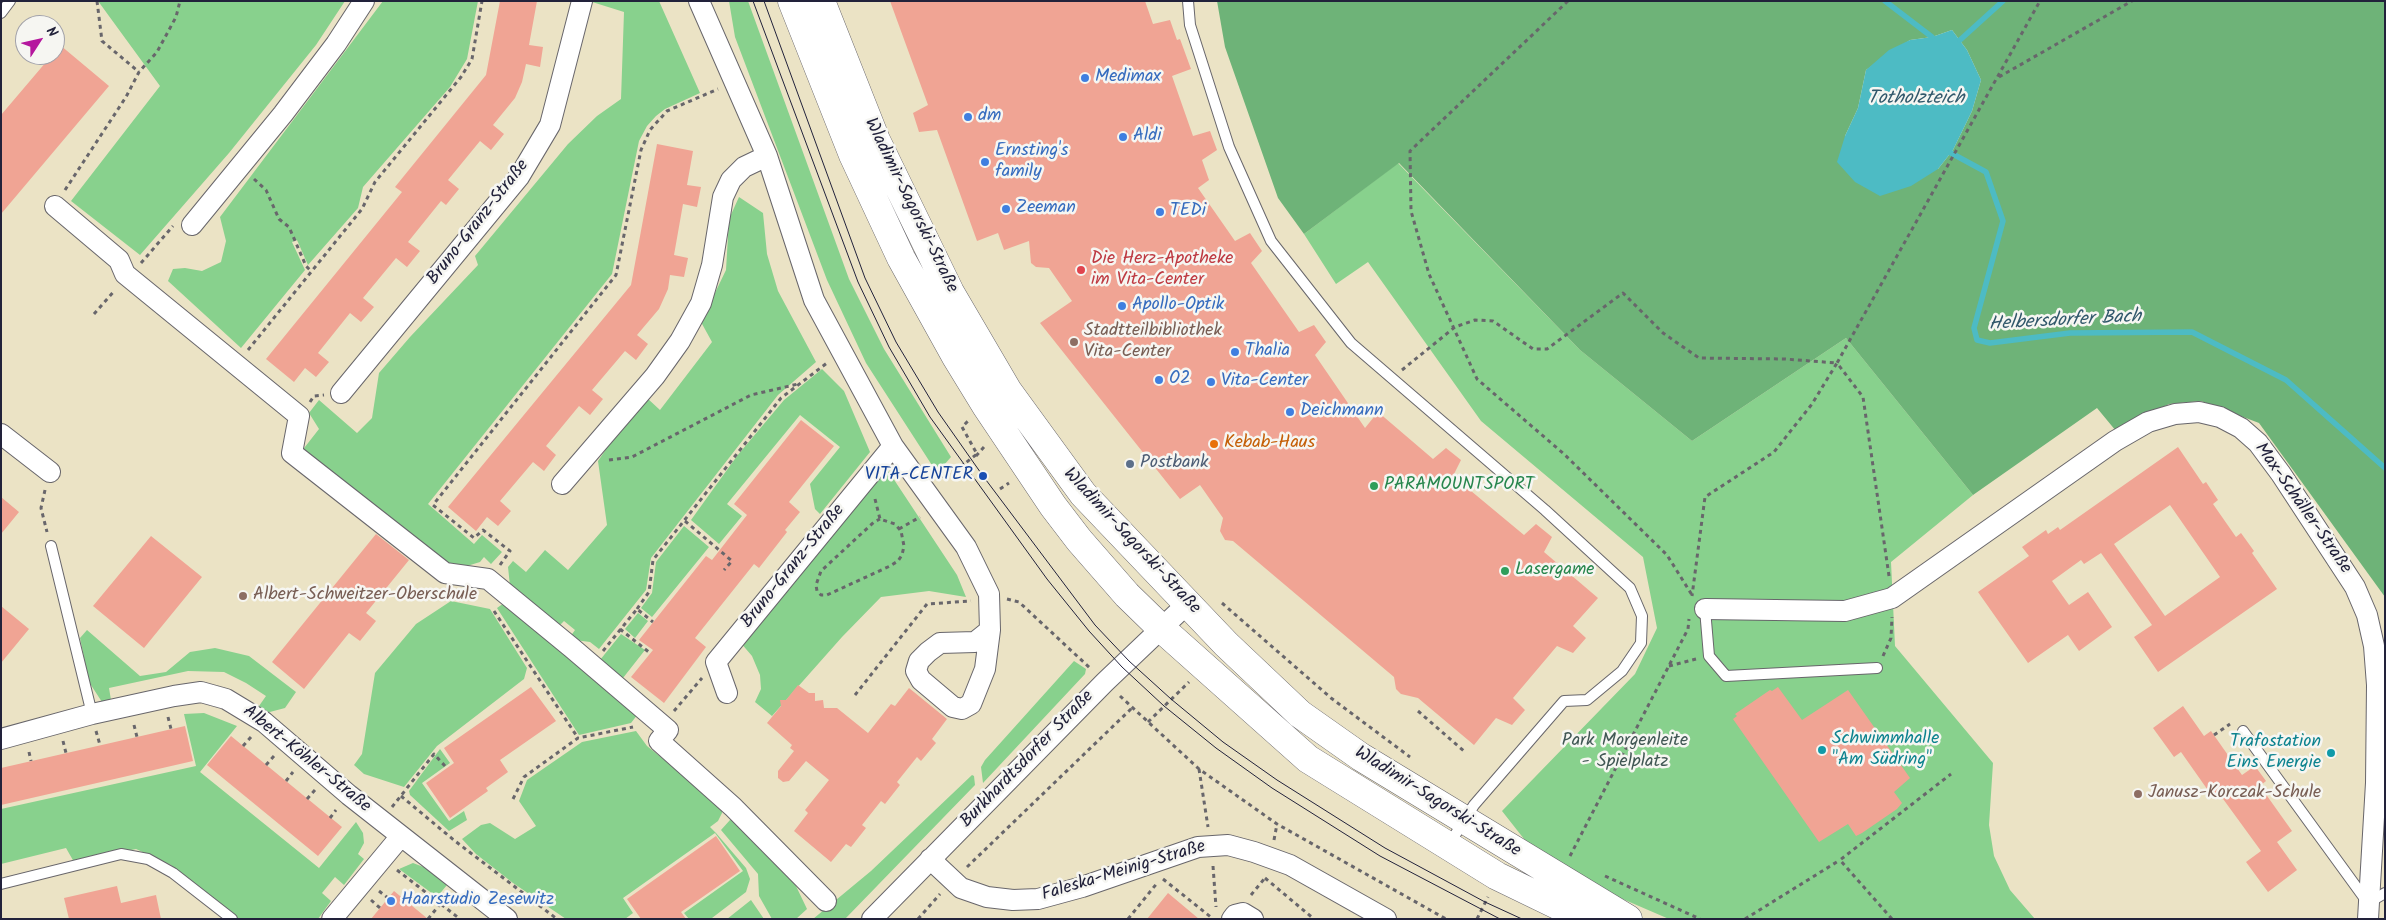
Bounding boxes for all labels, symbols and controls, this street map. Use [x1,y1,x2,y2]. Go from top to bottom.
north arrow [15,15,65,65]
text: N [40,22,63,42]
place label: Medimax [1095,67,1161,89]
marker: Medimax [1079,72,1091,84]
water label: Totholzteich [1868,89,1964,111]
place label: dm [978,106,1001,128]
marker: dm [962,111,974,123]
street label: Wladimir-Sagorski-Straße [858,115,962,297]
place label: Aldi [1133,126,1162,148]
marker: Aldi [1117,131,1129,143]
place label: Ernsting's family [995,141,1068,183]
street label: Bruno-Granz-Straße [423,156,535,290]
marker: Ernsting's family [979,156,991,168]
place label: Zeeman [1016,198,1076,220]
place label: TEDi [1170,201,1206,223]
marker: Zeeman [1000,203,1012,215]
marker: TEDi [1154,206,1166,218]
place label: Die Herz-Apotheke im Vita-Center [1091,249,1233,292]
marker: Die Herz-Apotheke im Vita-Center [1075,264,1087,276]
place label: Apollo-Optik [1132,295,1224,317]
marker: Apollo-Optik [1116,300,1128,312]
water label: Helbersdorfer Bach [1988,307,2142,337]
place label: Stadtteilbibliothek Vita-Center [1084,321,1222,364]
marker: Stadtteilbibliothek Vita-Center [1068,336,1080,348]
place label: Thalia [1245,341,1290,363]
marker: Thalia [1229,346,1241,358]
place label: O2 [1169,369,1190,391]
place label: Vita-Center [1221,371,1308,393]
marker: O2 [1153,374,1165,386]
marker: Vita-Center [1205,376,1217,388]
place label: Deichmann [1300,401,1384,423]
marker: Deichmann [1284,406,1296,418]
place label: Kebab-Haus [1224,433,1315,455]
marker: Kebab-Haus [1208,438,1220,450]
street label: Max-Schäller-Straße [2249,439,2355,579]
place label: Postbank [1140,453,1208,475]
marker: Postbank [1124,458,1136,470]
street label: Wladimir-Sagorski-Straße [1058,464,1204,620]
place label: VITA-CENTER [865,465,973,487]
marker: VITA-CENTER [977,470,989,482]
place label: PARAMOUNTSPORT [1384,475,1534,497]
marker: PARAMOUNTSPORT [1368,480,1380,492]
street label: Bruno-Granz-Straße [738,501,850,633]
place label: Lasergame [1515,560,1594,582]
marker: Lasergame [1499,565,1511,577]
place label: Albert-Schweitzer-Oberschule [253,585,477,607]
marker: Albert-Schweitzer-Oberschule [237,590,249,602]
street label: Burkhardtsdorfer Straße [957,687,1099,833]
street label: Albert-Köhler-Straße [237,702,375,818]
place label: Schwimmhalle "Am Südring" [1832,729,1939,772]
park label: Park Morgenleite - Spielplatz [1562,731,1688,774]
place label: Trafostation Eins Energie [2227,732,2321,774]
street label: Wladimir-Sagorski-Straße [1350,743,1524,863]
marker: Schwimmhalle "Am Südring" [1816,744,1828,756]
marker: Trafostation Eins Energie [2325,747,2337,759]
place label: Janusz-Korczak-Schule [2148,783,2321,805]
marker: Janusz-Korczak-Schule [2132,788,2144,800]
street label: Faleska-Meinig-Straße [1040,837,1208,907]
place label: Haarstudio Zesewitz [401,890,554,912]
marker: Haarstudio Zesewitz [385,895,397,907]

